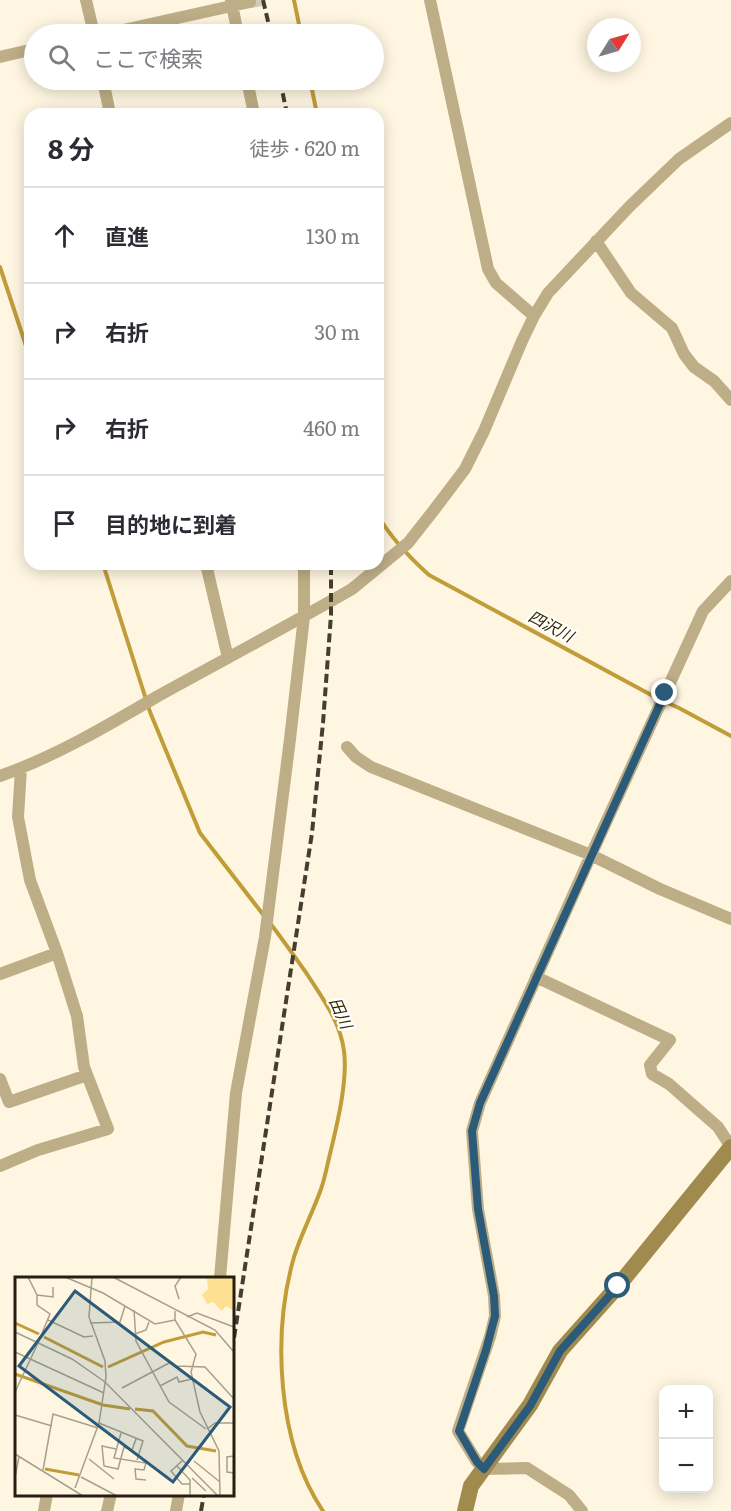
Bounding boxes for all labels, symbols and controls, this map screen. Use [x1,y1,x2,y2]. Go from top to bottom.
north arrow [587,18,641,72]
search box [24,24,384,90]
icon: search [45,41,78,74]
text: ここで検索 [93,41,203,74]
text: 8 分 [48,128,95,167]
text: 徒歩 · 620 m [250,132,360,162]
icon: ahead [48,219,81,252]
text: 直進 [105,219,149,252]
text: 130 m [306,220,360,250]
icon: right [48,315,81,348]
text: 右折 [105,315,149,348]
text: 30 m [314,316,360,346]
icon: right [48,411,81,444]
text: 右折 [105,411,149,444]
text: 460 m [303,412,360,442]
icon: arrive [48,507,81,540]
text: 目的地に到着 [105,507,237,540]
water label: 四沢川 [525,603,580,648]
route end [651,679,677,705]
water label: 田川 [324,993,360,1034]
route start [604,1272,630,1298]
inset map [15,1277,234,1496]
map controls [659,1385,713,1493]
button: + [659,1385,713,1439]
button: − [659,1439,713,1493]

